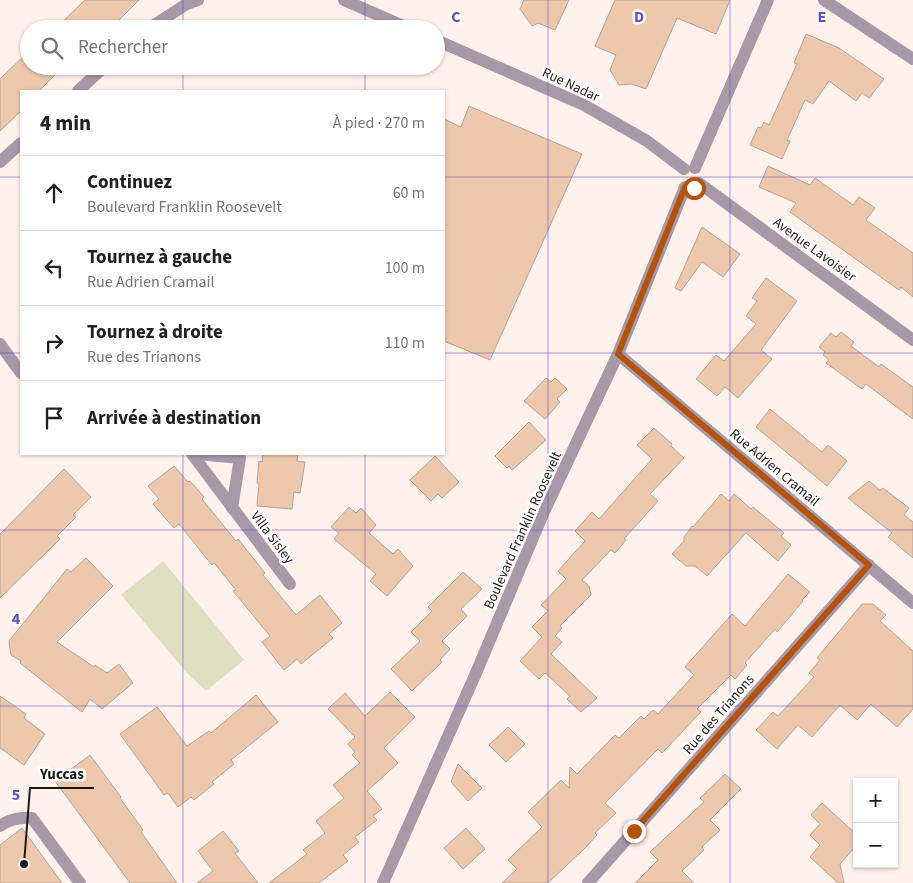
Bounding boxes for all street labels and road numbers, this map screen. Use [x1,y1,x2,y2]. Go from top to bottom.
street label: Rue Nadar [539,63,603,107]
street label: Avenue Lavoisier [769,213,860,287]
street label: Rue Adrien Cramail [725,424,824,512]
street label: Boulevard Franklin Roosevelt [479,448,567,612]
street label: Villa Sisley [246,507,299,569]
street label: Rue des Trianons [679,670,759,759]

